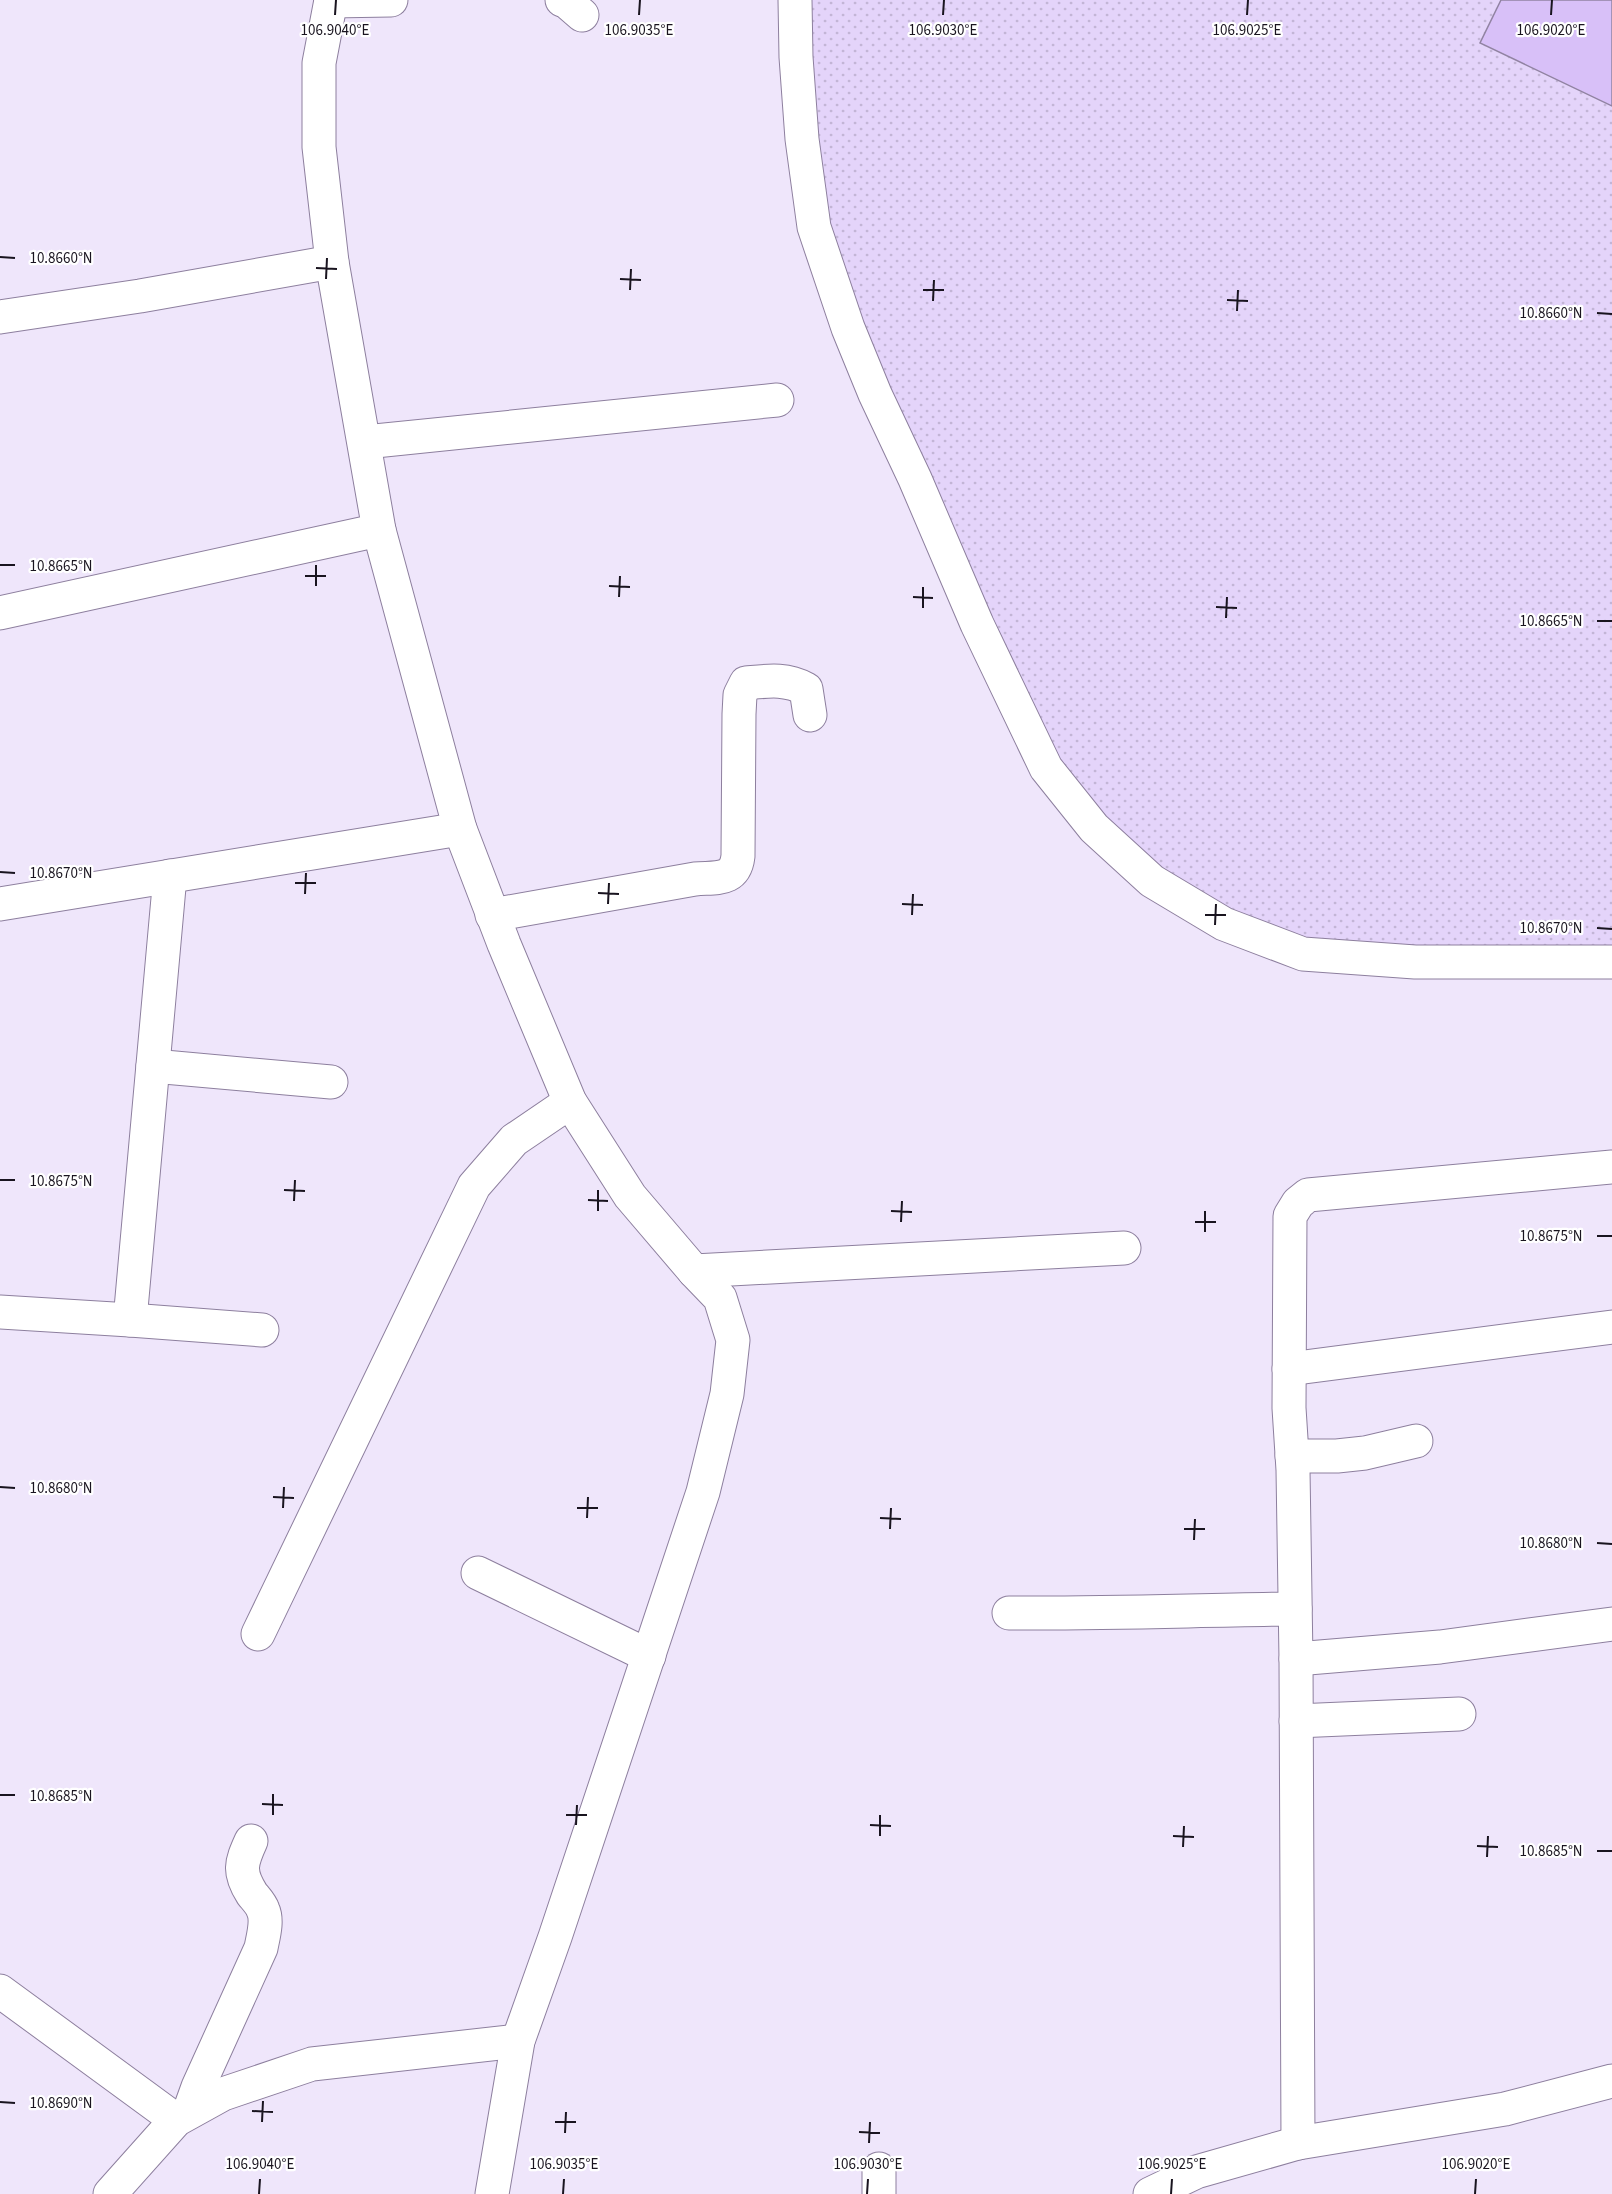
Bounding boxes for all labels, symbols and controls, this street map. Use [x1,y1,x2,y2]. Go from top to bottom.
text: 106.9040°E [301,20,369,41]
text: 106.9035°E [605,20,673,41]
text: 106.9030°E [909,20,977,41]
text: 106.9025°E [1213,20,1281,41]
text: 106.9020°E [1517,20,1585,41]
text: 10.8660°N [29,248,93,269]
text: 10.8660°N [1519,303,1583,324]
text: 10.8665°N [29,556,93,577]
text: 10.8665°N [1519,611,1583,632]
text: 10.8670°N [29,863,93,884]
text: 10.8670°N [1519,918,1583,939]
text: 10.8675°N [29,1171,93,1192]
text: 10.8675°N [1519,1226,1583,1247]
text: 10.8680°N [29,1478,93,1499]
text: 10.8680°N [1519,1533,1583,1554]
text: 10.8685°N [29,1786,93,1807]
text: 10.8685°N [1519,1841,1583,1862]
text: 10.8690°N [29,2093,93,2114]
text: 106.9040°E [226,2154,294,2175]
text: 106.9035°E [530,2154,598,2175]
text: 106.9030°E [834,2154,902,2175]
text: 106.9025°E [1138,2154,1206,2175]
text: 106.9020°E [1442,2154,1510,2175]

